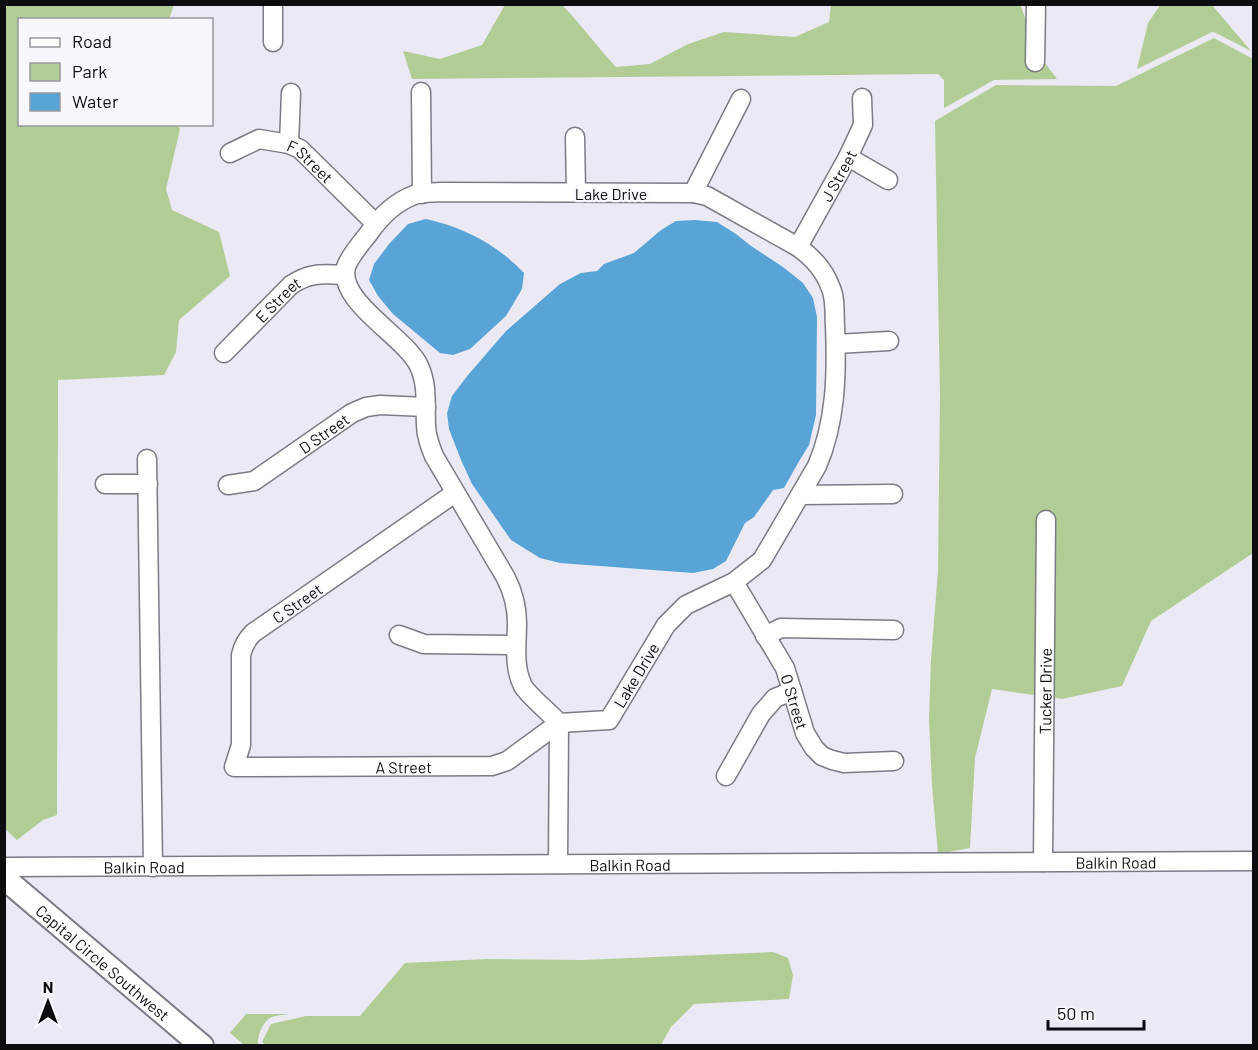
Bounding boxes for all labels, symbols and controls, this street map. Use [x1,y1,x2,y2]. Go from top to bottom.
legend [18,18,213,126]
text: Road [72,30,112,52]
text: Park [72,60,107,82]
text: Water [72,90,119,112]
street label: F Street [285,135,338,186]
street label: J Street [816,147,860,204]
street label: Lake Drive [575,184,647,203]
street label: E Street [251,272,303,326]
street label: D Street [295,409,352,457]
street label: C Street [268,579,326,627]
street label: Lake Drive [609,639,663,711]
street label: Tucker Drive [1035,648,1054,734]
street label: O Street [778,671,813,731]
street label: A Street [375,757,432,776]
street label: Balkin Road [1075,852,1157,871]
street label: Balkin Road [589,854,671,874]
street label: Balkin Road [103,857,185,876]
street label: Capital Circle Southwest [33,900,174,1024]
north arrow [18,972,78,1032]
text: N [43,977,53,996]
scale bar [1048,993,1144,1031]
text: 50 m [1057,1002,1095,1024]

